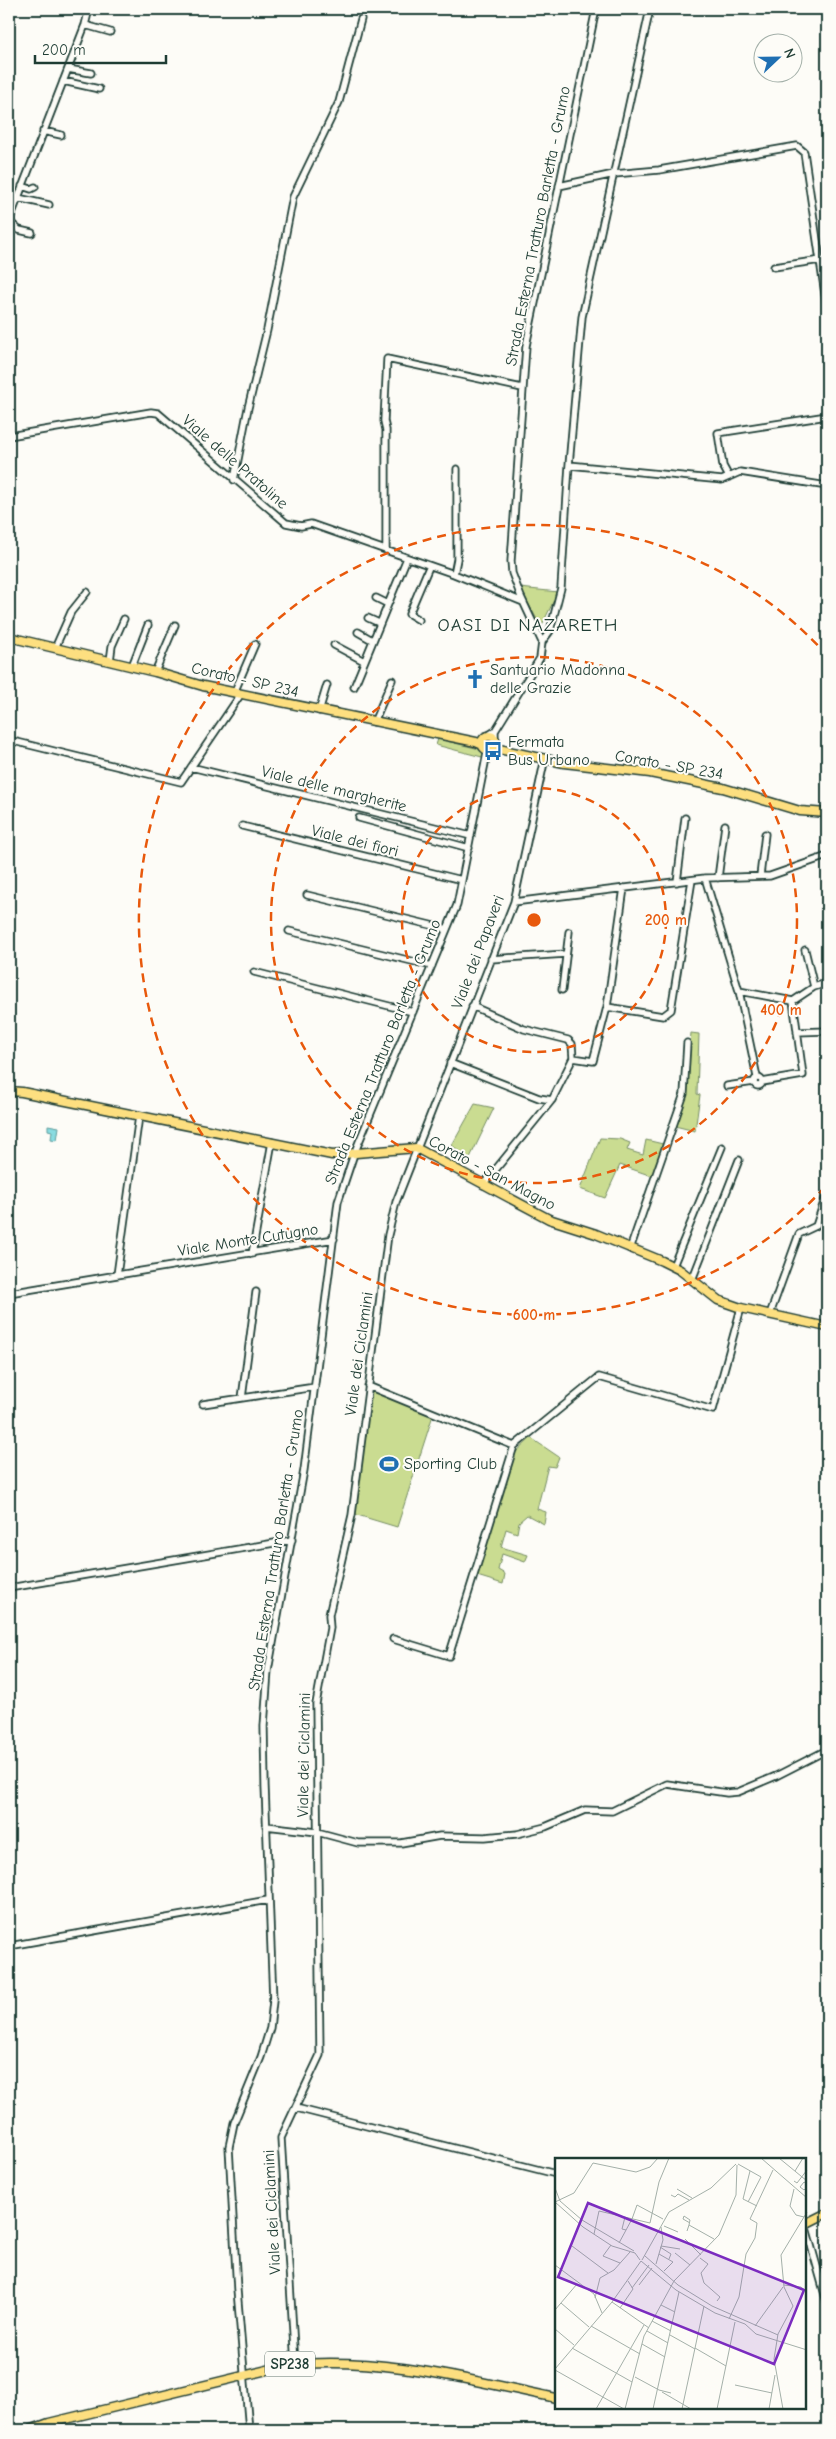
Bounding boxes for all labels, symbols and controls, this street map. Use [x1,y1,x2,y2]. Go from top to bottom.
scale bar [35,32,166,64]
north arrow [754,32,804,82]
text: 200 m [42,41,86,59]
text: N [780,46,799,61]
street label: Strada Esterna Tratturo Barletta - Grumo [502,85,574,367]
street label: Viale delle Pratoline [179,411,291,513]
district label: OASI DI NAZARETH [438,614,618,636]
street label: Corato - SP 234 [190,659,300,701]
place label: Santuario Madonna delle Grazie [490,661,625,697]
church icon: Santuario Madonna delle Grazie [464,668,486,690]
place label: Fermata Bus Urbano [508,733,590,769]
bus stop icon: Fermata Bus Urbano [482,740,504,762]
street label: Corato - SP 234 [613,747,725,783]
street label: Viale delle margherite [260,762,408,816]
street label: Viale dei fiori [309,821,401,861]
street label: Viale dei Papaveri [448,893,508,1011]
centre of rings [525,911,543,929]
text: 200 m [645,911,687,929]
street label: Strada Esterna Tratturo Barletta - Grumo [321,917,445,1187]
text: 400 m [760,1001,802,1019]
street label: Corato - San Magno [426,1132,558,1214]
street label: Viale Monte Cutugno [176,1220,320,1260]
street label: Viale dei Ciclamini [341,1291,377,1417]
text: 600 m [513,1306,555,1324]
street label: Strada Esterna Tratturo Barletta - Grumo [245,1408,307,1692]
sports icon: Sporting Club [378,1453,400,1475]
place label: Sporting Club [404,1455,497,1473]
street label: Viale dei Ciclamini [294,1692,314,1818]
street label: Viale dei Ciclamini [260,2149,284,2275]
inset map [555,2158,806,2409]
road number: SP238 [265,2352,315,2376]

